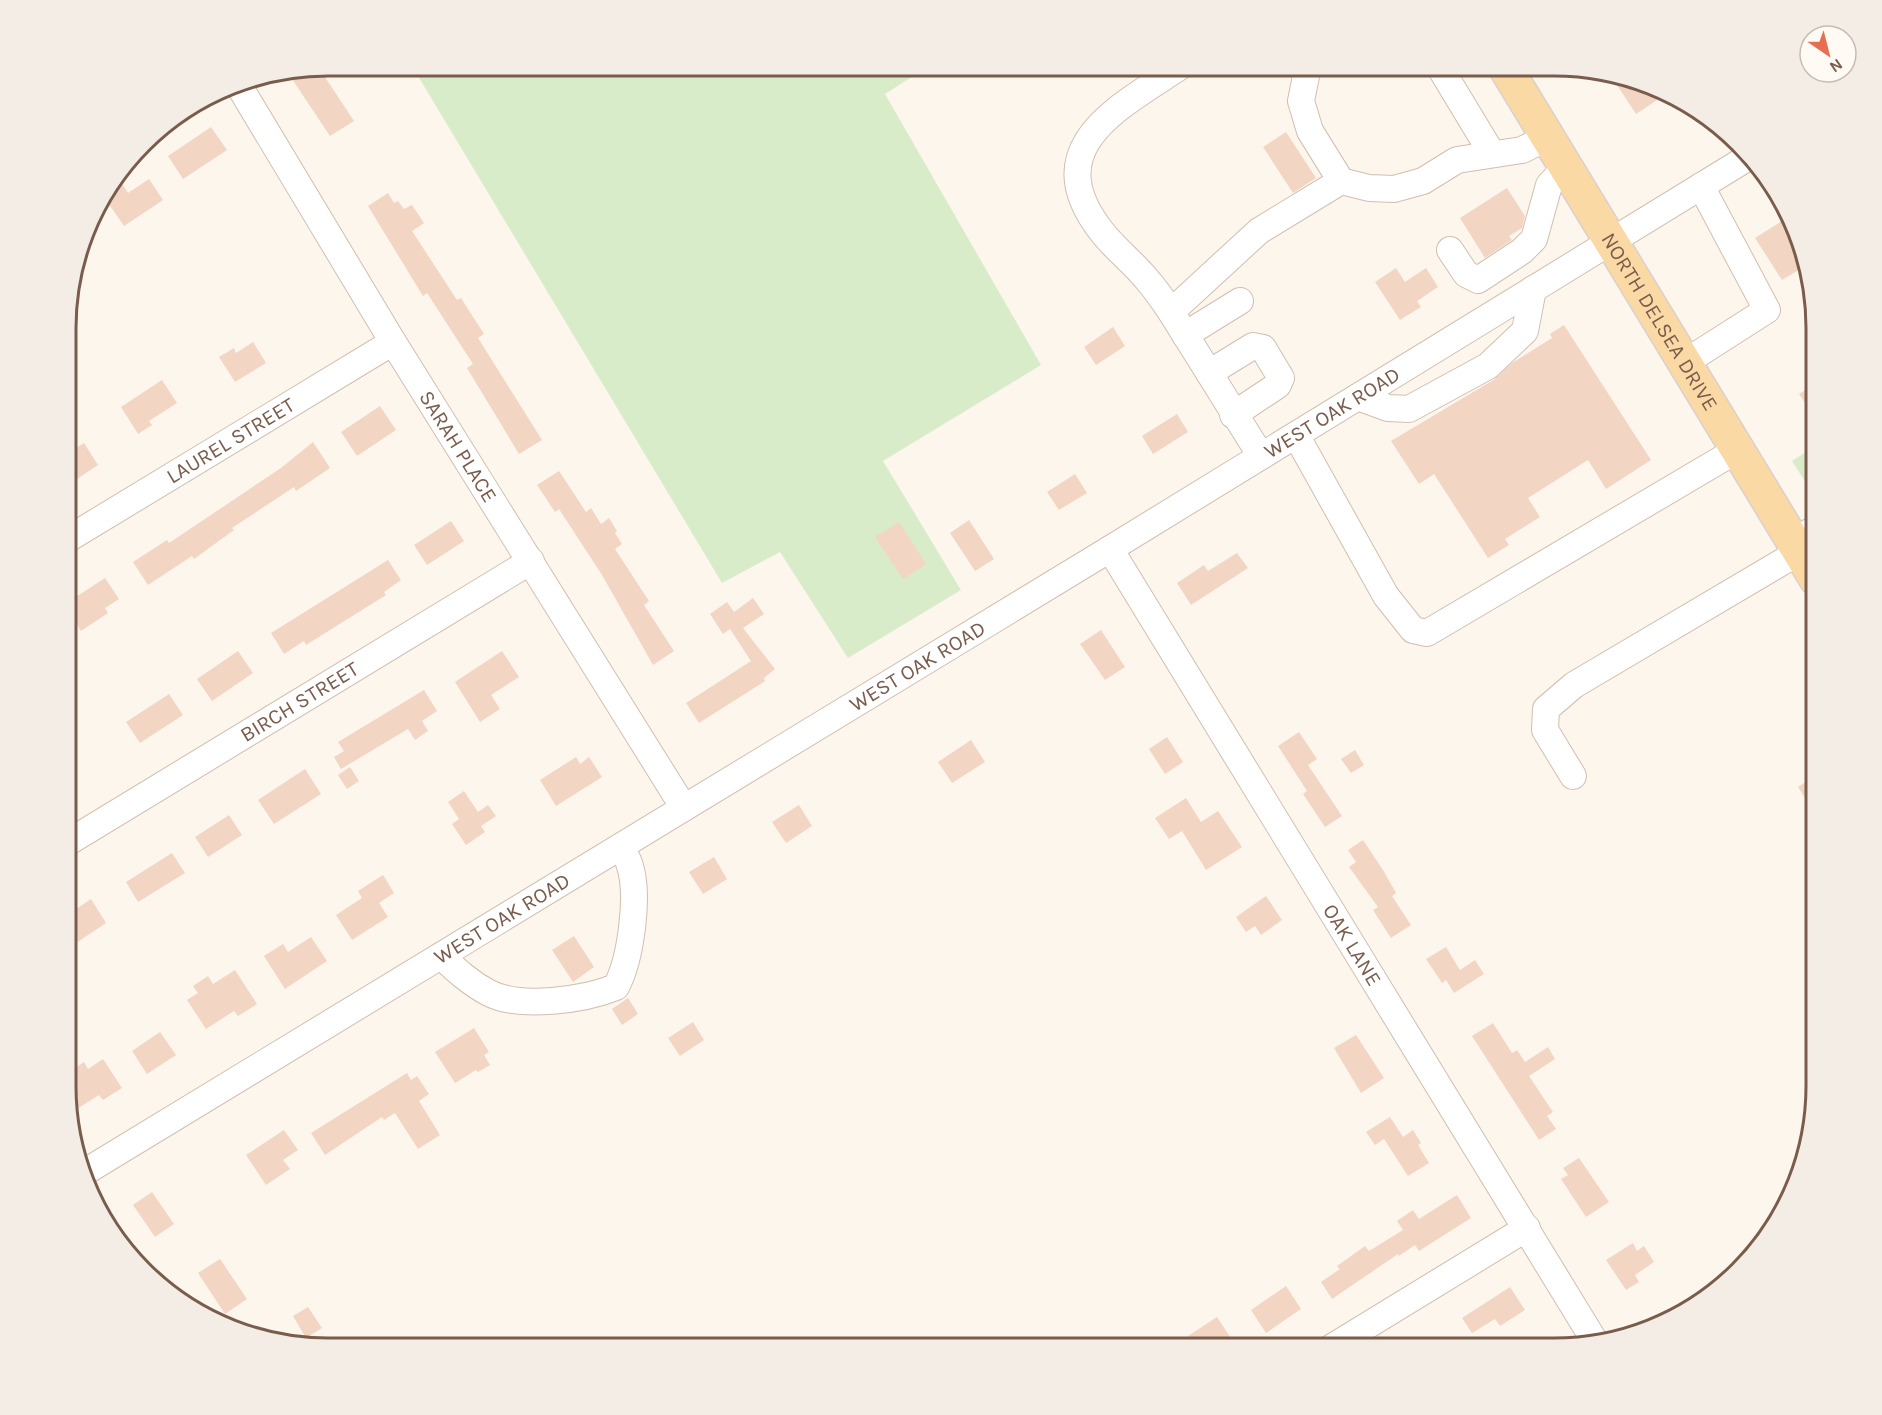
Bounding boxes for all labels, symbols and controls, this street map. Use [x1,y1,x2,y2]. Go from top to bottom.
north arrow [1798,24,1858,84]
text: N [1826,55,1846,77]
street label: NORTH DELSEA DRIVE [1597,228,1723,415]
street label: WEST OAK ROAD [1260,362,1404,463]
street label: SARAH PLACE [414,386,502,507]
street label: LAUREL STREET [162,392,299,488]
street label: WEST OAK ROAD [845,616,990,717]
street label: BIRCH STREET [236,656,363,747]
street label: WEST OAK ROAD [430,868,574,969]
street label: OAK LANE [1318,899,1386,990]

